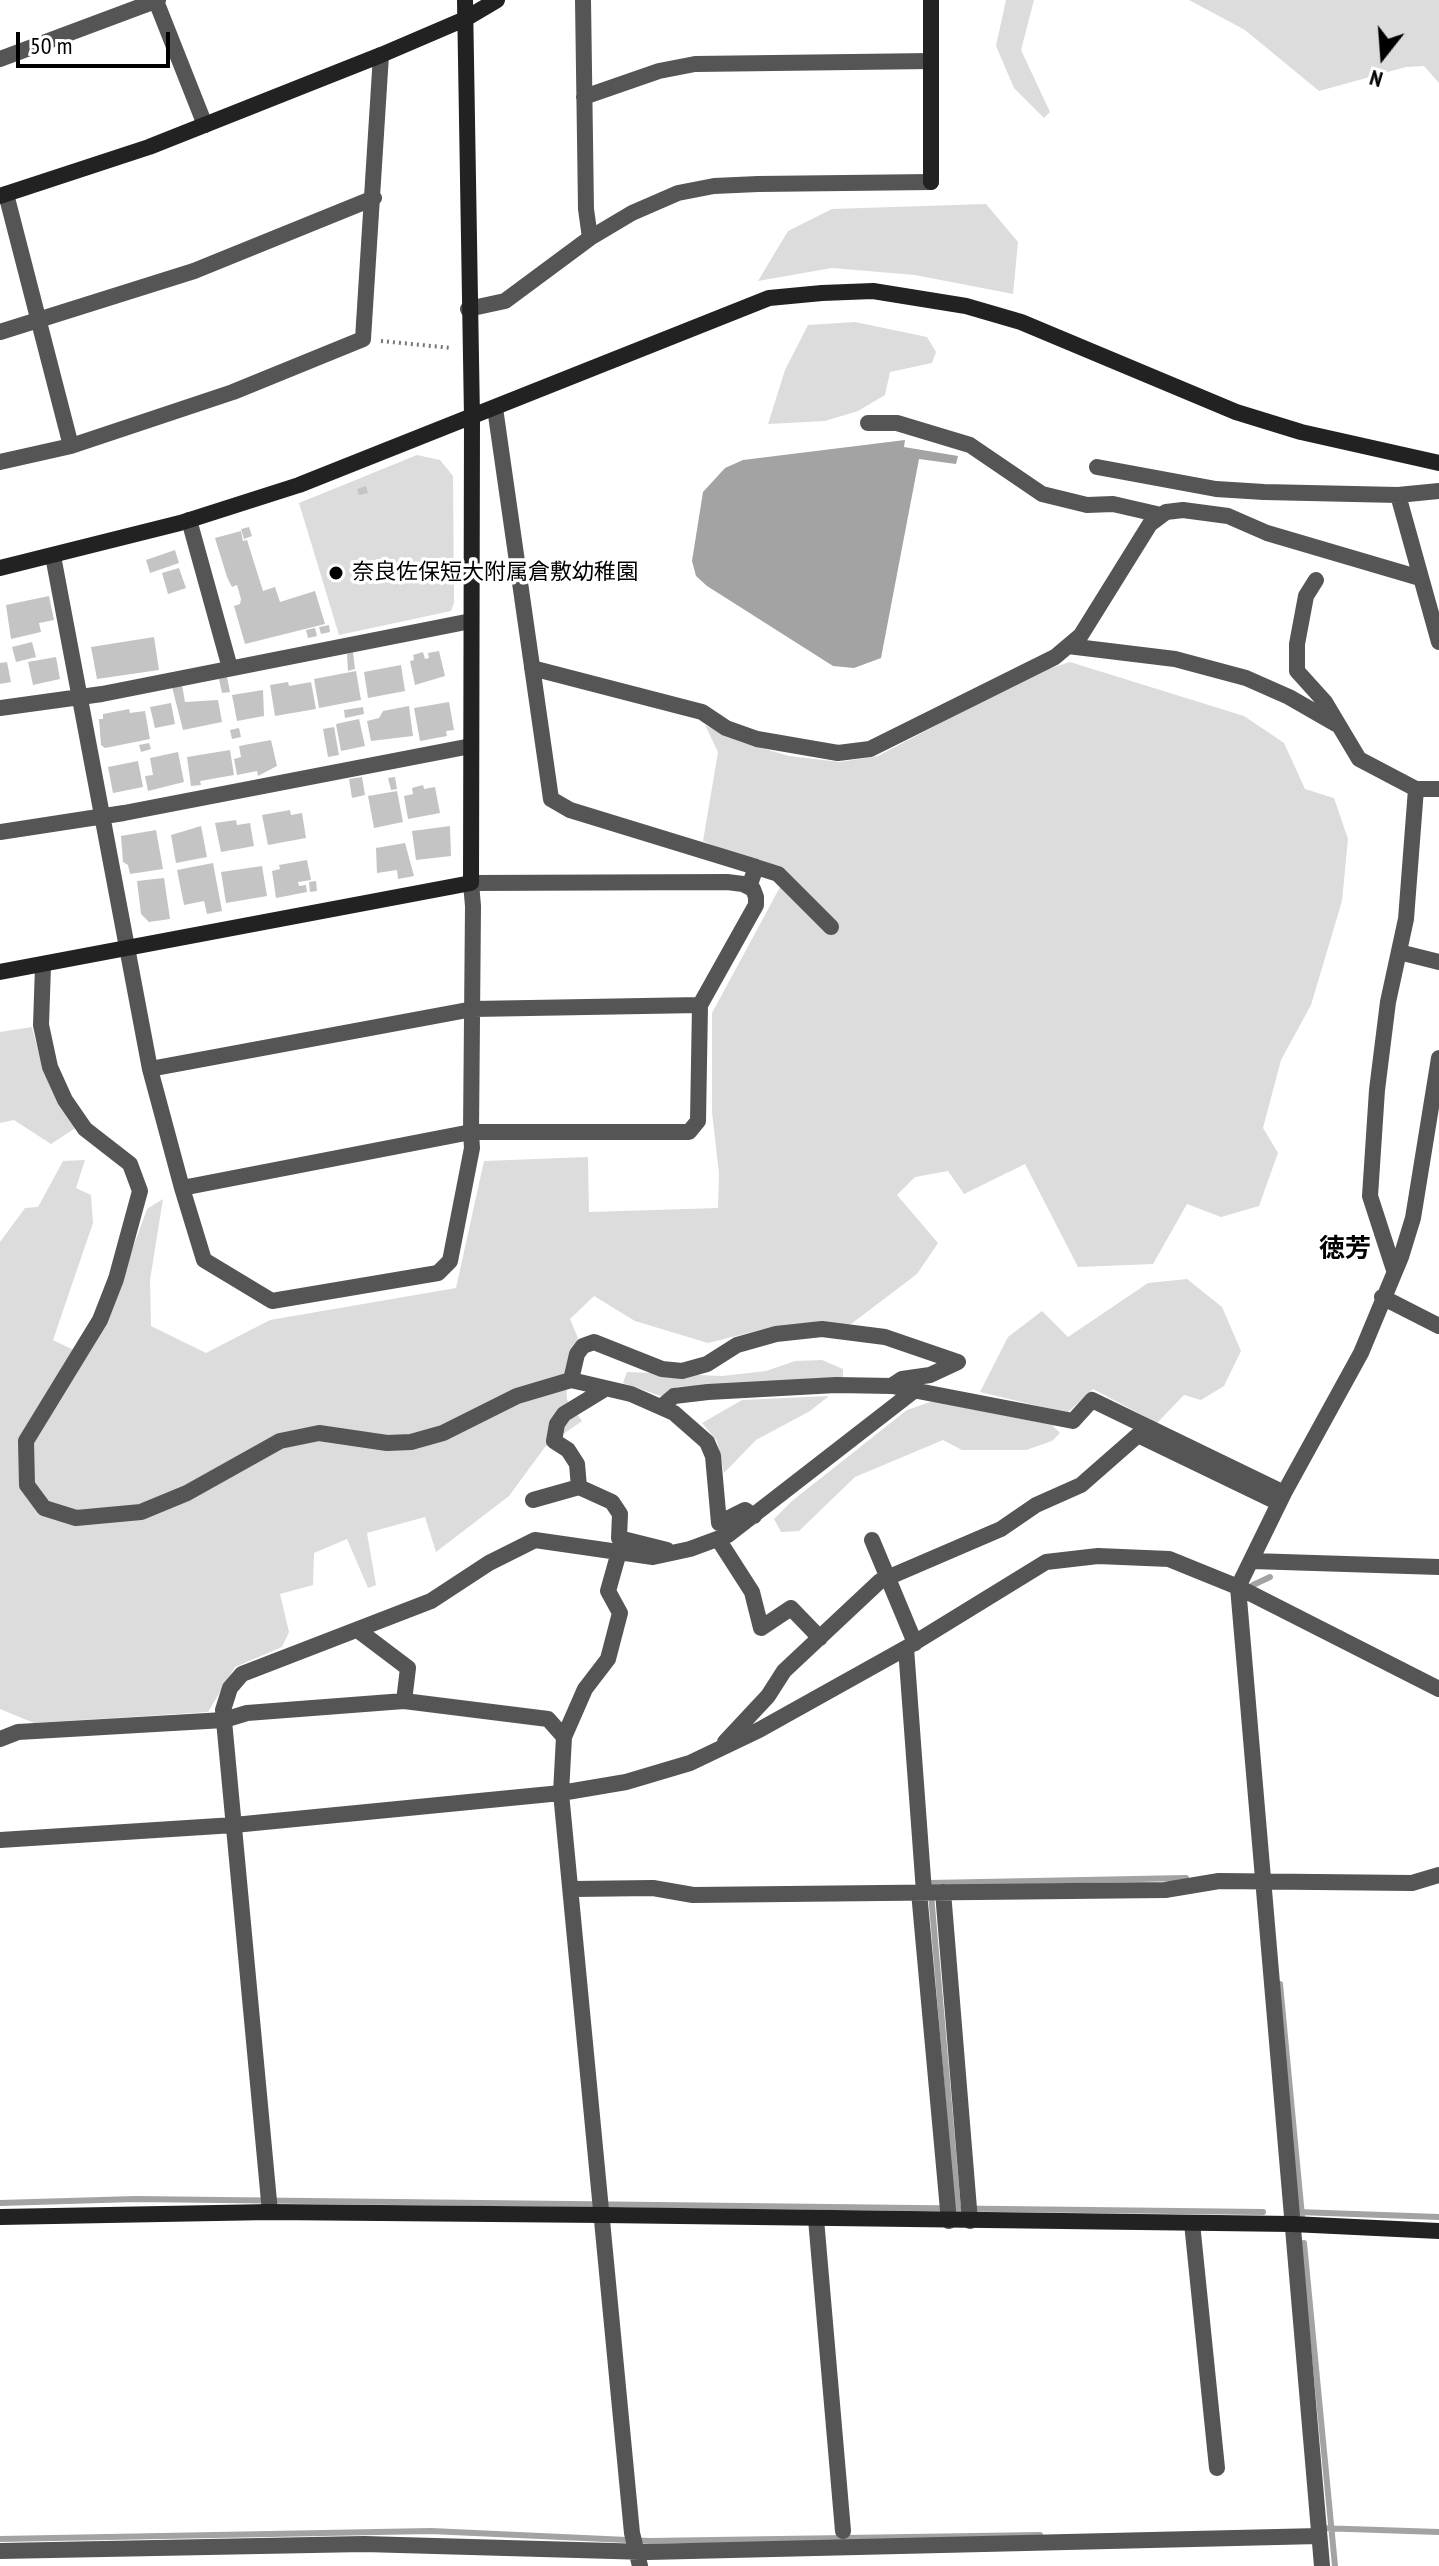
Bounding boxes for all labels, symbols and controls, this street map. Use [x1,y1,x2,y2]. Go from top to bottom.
scale bar [20,16,174,66]
north arrow [1343,16,1423,96]
text: 50 m [30,30,72,61]
text: N [1366,64,1386,94]
place label: 奈良佐保短大附属倉敷幼稚園 [352,560,638,586]
marker: 奈良佐保短大附属倉敷幼稚園 [327,564,345,582]
district label: 徳芳 [1319,1234,1371,1266]

